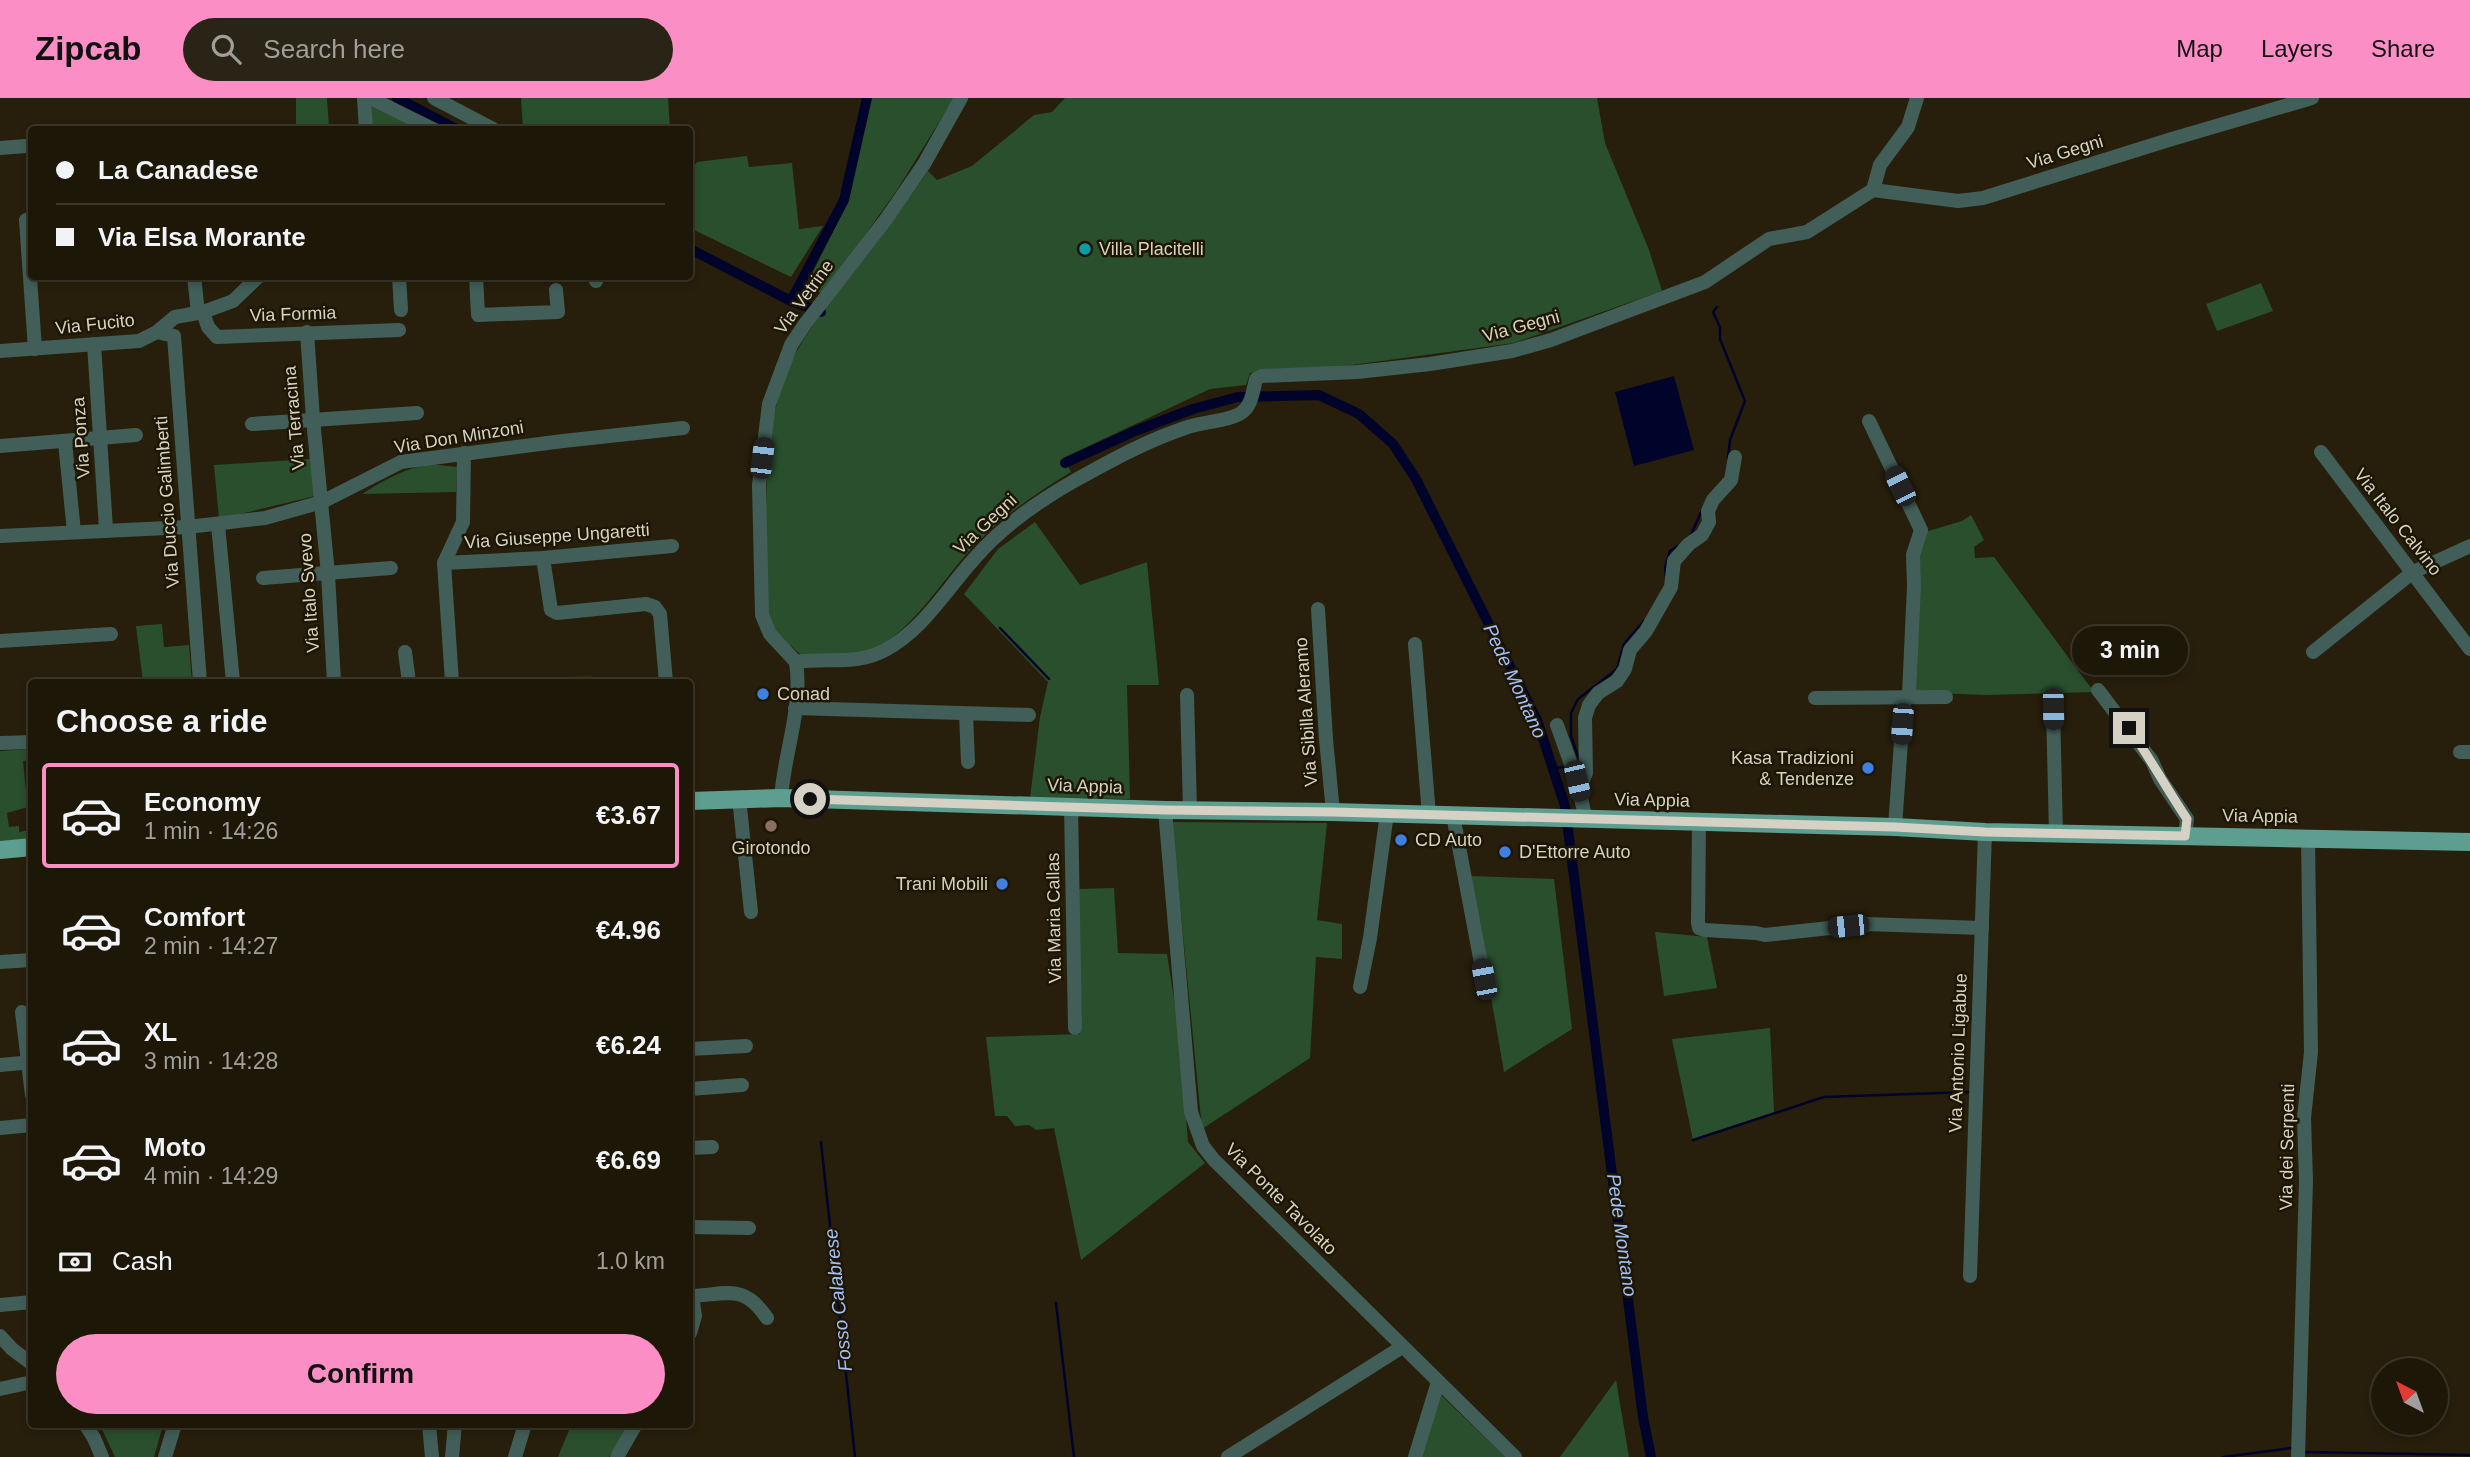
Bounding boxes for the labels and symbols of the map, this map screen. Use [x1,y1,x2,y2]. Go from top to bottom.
street label: Via Gegni [2024,131,2106,173]
place label: Villa Placitelli [1099,239,1204,259]
marker: Villa Placitelli [1077,241,1093,257]
street label: Via Vetrine [770,256,838,338]
street label: Via Formia [249,302,338,326]
street label: Via Gegni [1480,306,1562,346]
street label: Via Fucito [54,310,136,338]
street label: Via Terracina [279,364,309,471]
street label: Via Ponza [68,396,94,479]
street label: Via Duccio Galimberti [151,415,183,589]
street label: Via Don Minzoni [393,417,525,457]
car [750,436,775,480]
car [1882,463,1919,509]
street label: Via Italo Calvino [2350,465,2446,579]
street label: Via Gegni [949,490,1021,558]
street label: Via Giuseppe Ungaretti [464,520,650,552]
street label: Via Italo Svevo [295,533,323,653]
water label: Pede Montano [1479,621,1551,741]
callout: 3 min [2071,626,2187,676]
street label: Via Sibilla Aleramo [1291,637,1321,787]
place label: Conad [777,684,830,704]
marker: Conad [755,686,771,702]
car [2043,688,2064,730]
car [1891,702,1914,746]
route end [2113,712,2145,744]
place label: Kasa Tradizioni & Tendenze [1731,748,1854,789]
car [1563,758,1592,804]
marker: Kasa Tradizioni & Tendenze [1860,760,1876,776]
street label: Via Appia [1047,775,1124,797]
route start [794,783,826,815]
street label: Via Appia [1614,789,1691,811]
street label: Via Appia [2222,805,2299,827]
marker: Girotondo [763,818,779,834]
place label: CD Auto [1415,830,1482,850]
marker: CD Auto [1393,832,1409,848]
place label: Girotondo [731,838,811,858]
place label: D'Ettorre Auto [1519,842,1631,862]
marker: D'Ettorre Auto [1497,844,1513,860]
street label: Via Maria Callas [1043,852,1065,984]
place label: Trani Mobili [896,874,988,894]
marker: Trani Mobili [994,876,1010,892]
car [1827,913,1870,939]
car [1470,956,1499,1002]
street label: Via Antonio Ligabue [1945,973,1971,1133]
street label: Via dei Serpenti [2276,1083,2298,1211]
street label: Via Ponte Tavolato [1221,1139,1341,1259]
water label: Pede Montano [1603,1172,1641,1298]
water label: Fosso Calabrese [820,1227,856,1373]
north arrow [2371,1358,2448,1435]

